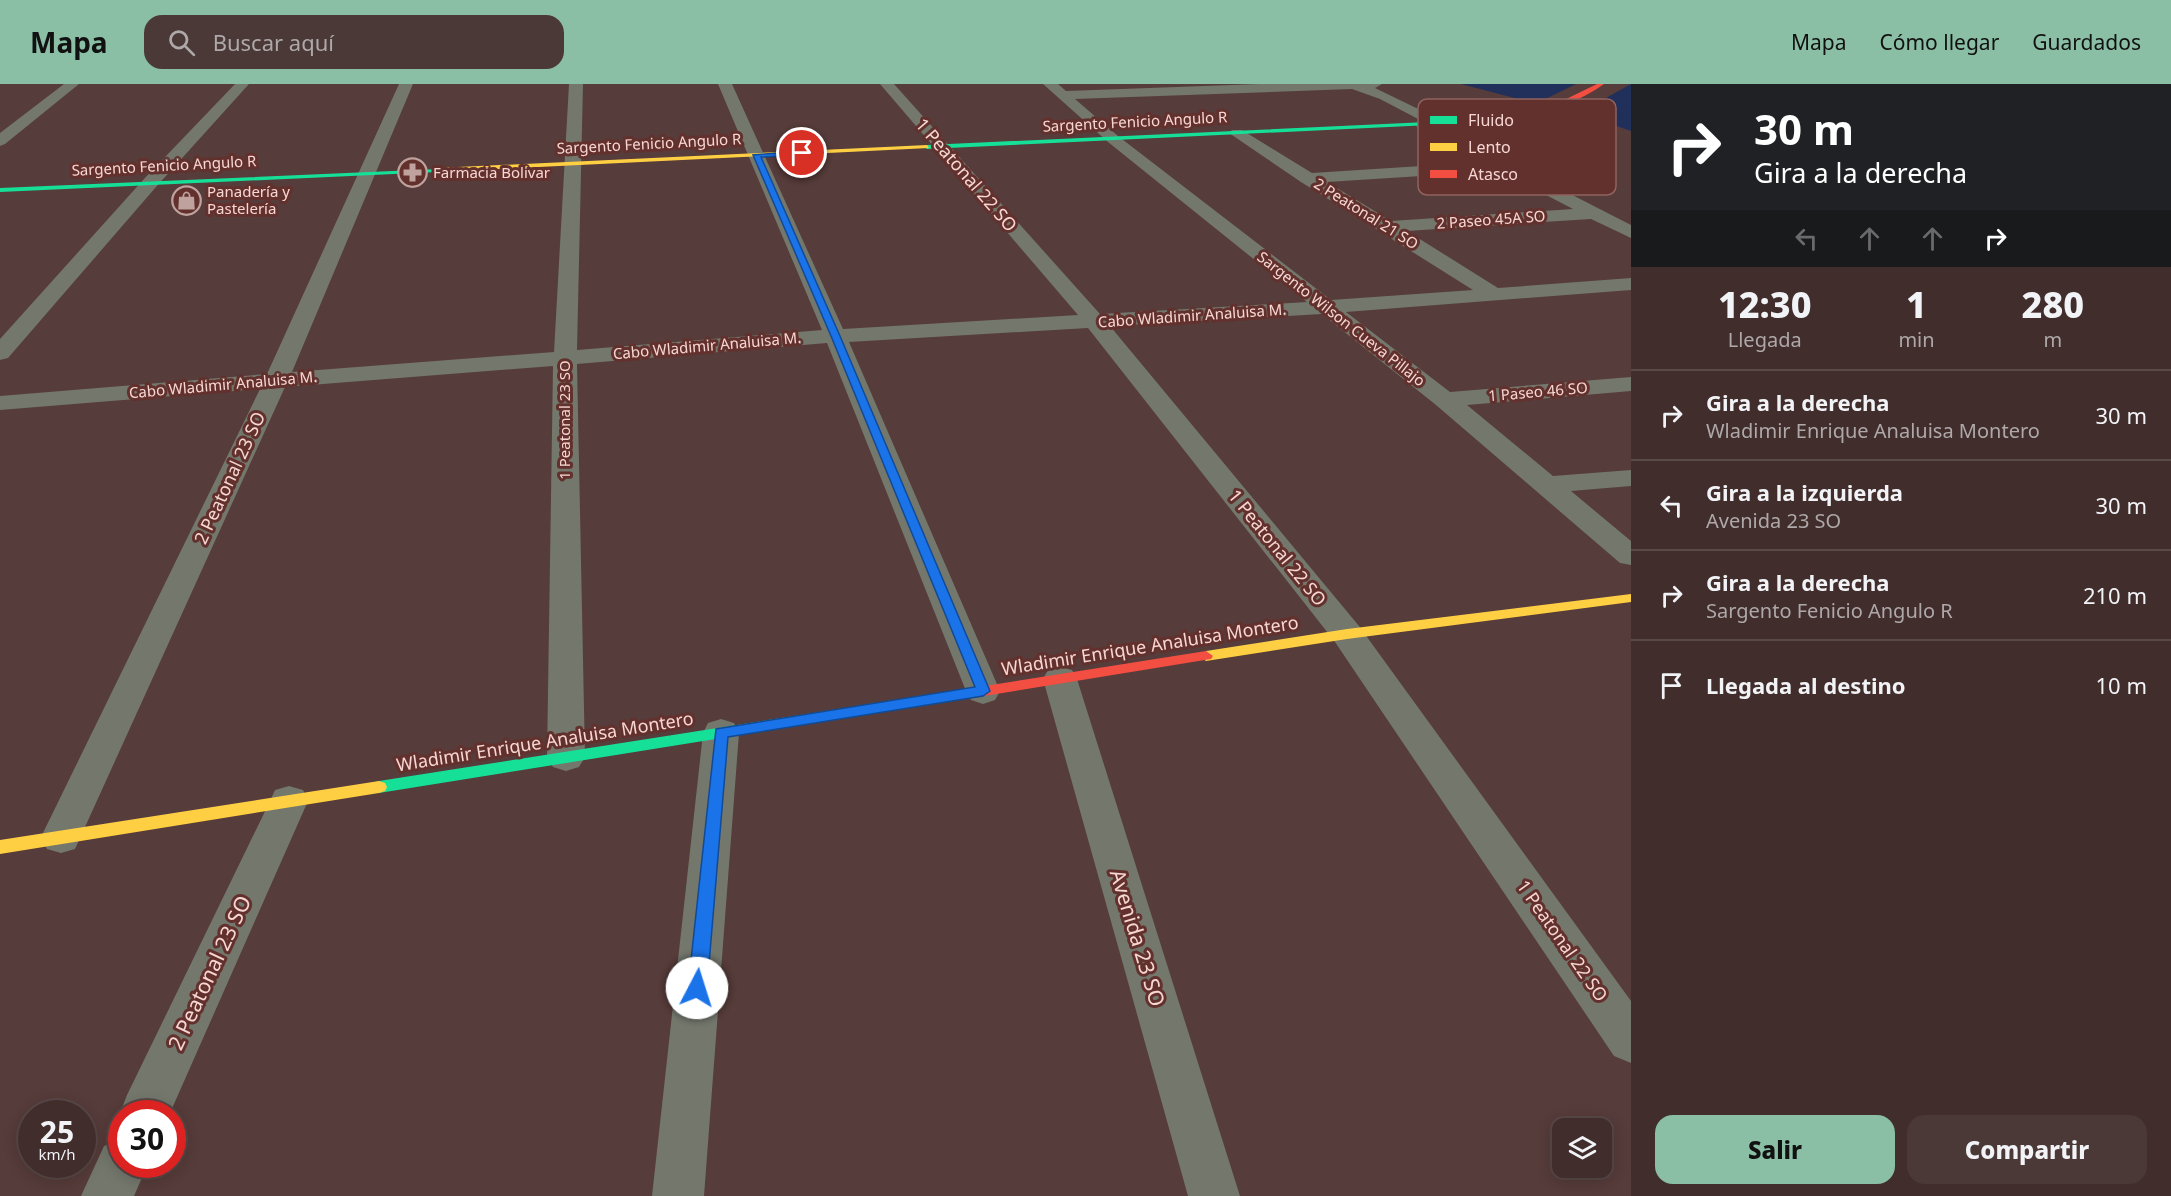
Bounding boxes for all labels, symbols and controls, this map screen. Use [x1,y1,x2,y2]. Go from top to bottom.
search box [144,15,564,69]
text: Mapa [30,23,108,61]
icon: search [165,26,198,59]
text: Buscar aquí [213,27,334,57]
text: Mapa [1791,28,1846,56]
text: Cómo llegar [1879,28,1999,56]
text: Guardados [2032,28,2141,56]
legend [1418,99,1616,195]
text: 30 m [1754,100,1854,157]
street label: Sargento Fenicio Angulo R [1042,106,1229,136]
icon: right [1655,108,1733,186]
text: Fluido [1468,109,1514,131]
street label: 1 Peatonal 22 SO [911,112,1023,236]
pin [776,127,827,178]
street label: Sargento Fenicio Angulo R [556,128,743,158]
icon: arrive [785,136,818,169]
text: Lento [1468,136,1511,158]
street label: Sargento Fenicio Angulo R [71,150,258,180]
text: Gira a la derecha [1754,154,1967,191]
pharmacy icon: Farmacia Bolivar [396,157,428,189]
place label: Farmacia Bolivar [433,162,550,182]
text: Atasco [1468,163,1518,185]
street label: 2 Peatonal 21 SO [1311,173,1422,253]
place label: Panadería y Pastelería [207,181,290,218]
shop icon: Panadería y Pastelería [170,185,202,217]
street label: 2 Paseo 45A SO [1436,205,1546,233]
icon: left [1790,222,1823,255]
icon: ahead [1853,222,1886,255]
icon: ahead [1916,222,1949,255]
icon: right [1979,222,2012,255]
street label: Sargento Wilson Cueva Pillajo [1253,246,1430,390]
text: 12:30 [1718,280,1811,329]
text: 1 [1906,280,1927,329]
text: 280 [2022,280,2084,329]
street label: Cabo Wladimir Analuisa M. [1097,298,1287,332]
text: Llegada [1728,326,1802,353]
text: min [1898,326,1935,353]
text: m [2043,326,2062,353]
street label: Cabo Wladimir Analuisa M. [612,327,802,363]
street label: 1 Peatonal 23 SO [554,360,574,480]
street label: Cabo Wladimir Analuisa M. [128,366,318,402]
street label: 1 Paseo 46 SO [1487,377,1588,405]
text: Gira a la derecha [1706,387,1890,417]
icon: right [1655,399,1688,432]
text: 30 m [2096,400,2147,430]
street label: 2 Peatonal 23 SO [188,408,270,548]
text: Wladimir Enrique Analuisa Montero [1706,417,2040,444]
text: Gira a la izquierda [1706,477,1903,507]
street label: 1 Peatonal 22 SO [1223,484,1332,611]
icon: left [1655,489,1688,522]
text: 30 m [2096,490,2147,520]
text: Avenida 23 SO [1706,507,1841,534]
text: Gira a la derecha [1706,567,1890,597]
icon: right [1655,579,1688,612]
text: 210 m [2083,580,2147,610]
text: Sargento Fenicio Angulo R [1706,597,1953,624]
street label: Wladimir Enrique Analuisa Montero [1000,610,1300,680]
icon: arrive [1655,669,1688,702]
text: Llegada al destino [1706,670,1906,700]
text: 10 m [2096,670,2147,700]
street label: Wladimir Enrique Analuisa Montero [395,706,695,776]
street label: Avenida 23 SO [1104,866,1172,1010]
street label: 1 Peatonal 22 SO [1512,875,1614,1006]
street label: 2 Peatonal 23 SO [161,891,257,1054]
position arrow [665,956,729,1020]
speed limit sign: 30 [108,1100,186,1178]
text: 25 [40,1111,74,1152]
button: Salir [1655,1115,1895,1184]
button: Compartir [1907,1115,2147,1184]
map controls [1552,1118,1612,1178]
button: layers [1552,1118,1612,1178]
text: km/h [39,1144,75,1164]

